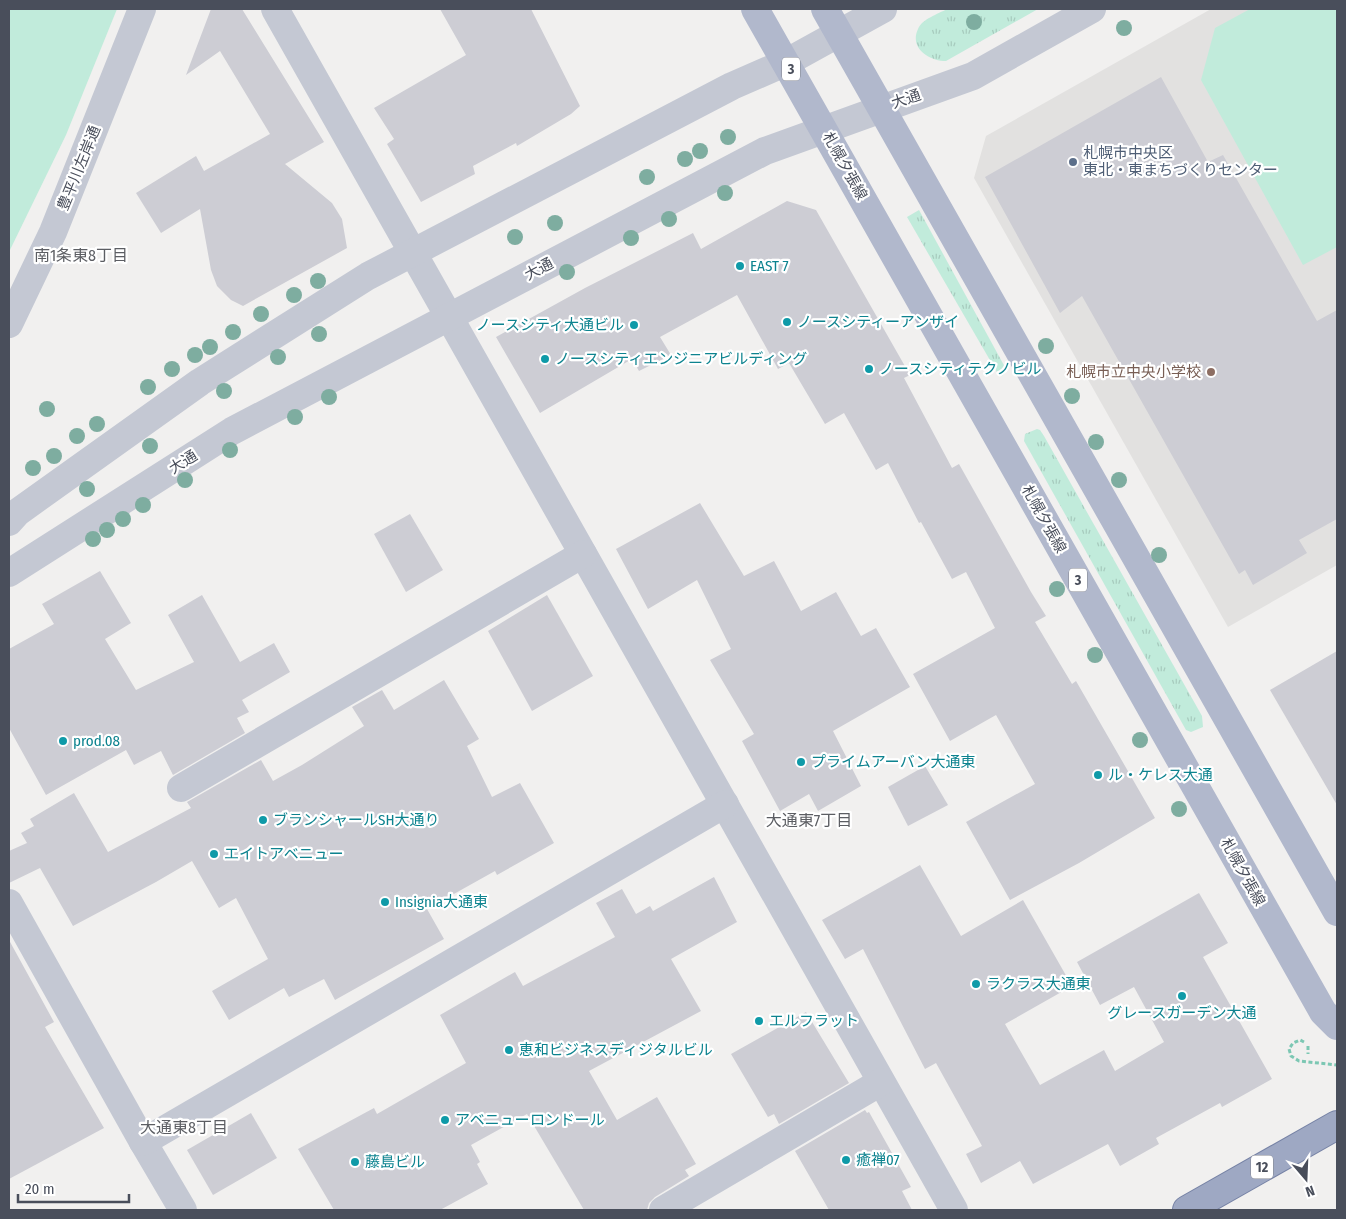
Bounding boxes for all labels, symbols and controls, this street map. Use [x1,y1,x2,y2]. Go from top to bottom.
road number: 3 [782,58,800,80]
street label: 大通 [889,86,923,112]
street label: 豊平川左岸通 [54,123,104,213]
street label: 札幌夕張線 [819,129,871,203]
place label: 札幌市中央区 東北・東まちづくりセンター [1083,144,1278,179]
marker: 札幌市中央区 東北・東まちづくりセンター [1067,156,1079,168]
district label: 南1条東8丁目 [34,246,128,265]
street label: 大通 [522,254,556,284]
place label: EAST 7 [750,257,789,275]
marker: EAST 7 [734,260,746,272]
place label: ノースシティーアンザイ [797,313,959,331]
place label: ノースシティ大通ビル [476,316,624,334]
marker: ノースシティーアンザイ [781,316,793,328]
marker: ノースシティ大通ビル [628,319,640,331]
place label: ノースシティエンジニアビルディング [555,350,807,368]
marker: ノースシティエンジニアビルディング [539,353,551,365]
place label: ノースシティテクノビル [879,360,1041,378]
marker: ノースシティテクノビル [863,363,875,375]
place label: 札幌市立中央小学校 [1066,363,1201,381]
marker: 札幌市立中央小学校 [1205,366,1217,378]
street label: 大通 [166,446,200,478]
street label: 札幌夕張線 [1018,482,1070,556]
road number: 3 [1069,568,1087,592]
place label: prod.08 [73,732,120,750]
marker: prod.08 [57,735,69,747]
place label: プライムアーバン大通東 [811,753,975,771]
marker: プライムアーバン大通東 [795,756,807,768]
place label: ル・ケレス大通 [1108,766,1213,784]
marker: ル・ケレス大通 [1092,769,1104,781]
place label: ブランシャールSH大通り [273,811,440,829]
district label: 大通東7丁目 [766,811,852,830]
marker: ブランシャールSH大通り [257,814,269,826]
street label: 札幌夕張線 [1217,835,1269,909]
place label: エイトアベニュー [224,845,344,863]
marker: エイトアベニュー [208,848,220,860]
place label: Insignia大通東 [395,893,488,911]
marker: Insignia大通東 [379,896,391,908]
place label: ラクラス大通東 [986,975,1091,993]
marker: ラクラス大通東 [970,978,982,990]
marker: グレースガーデン大通 [1176,990,1188,1002]
place label: グレースガーデン大通 [1107,1004,1257,1022]
place label: エルフラット [769,1012,859,1030]
marker: エルフラット [753,1015,765,1027]
place label: 恵和ビジネスディジタルビル [519,1041,713,1059]
marker: 恵和ビジネスディジタルビル [503,1044,515,1056]
place label: アベニューロンドール [455,1111,605,1129]
marker: アベニューロンドール [439,1114,451,1126]
district label: 大通東8丁目 [140,1118,228,1137]
place label: 癒禅07 [856,1151,900,1169]
place label: 藤島ビル [365,1153,425,1171]
marker: 癒禅07 [840,1154,852,1166]
north arrow [1281,1154,1331,1204]
marker: 藤島ビル [349,1156,361,1168]
road number: 12 [1251,1156,1273,1178]
scale bar [18,1172,129,1204]
text: 20 m [25,1180,55,1198]
text: N [1303,1181,1317,1200]

